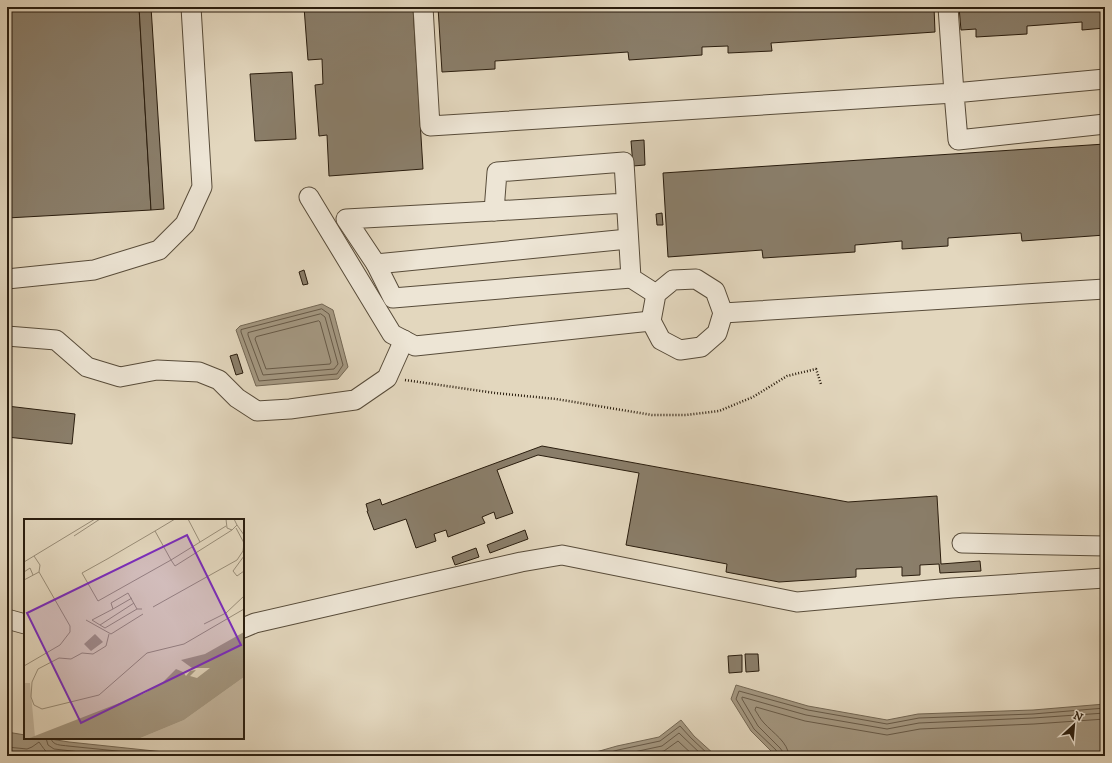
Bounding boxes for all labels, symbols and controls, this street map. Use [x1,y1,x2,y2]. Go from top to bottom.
inset map [24,519,244,739]
north arrow [1054,705,1094,745]
text: N [1071,709,1085,725]

